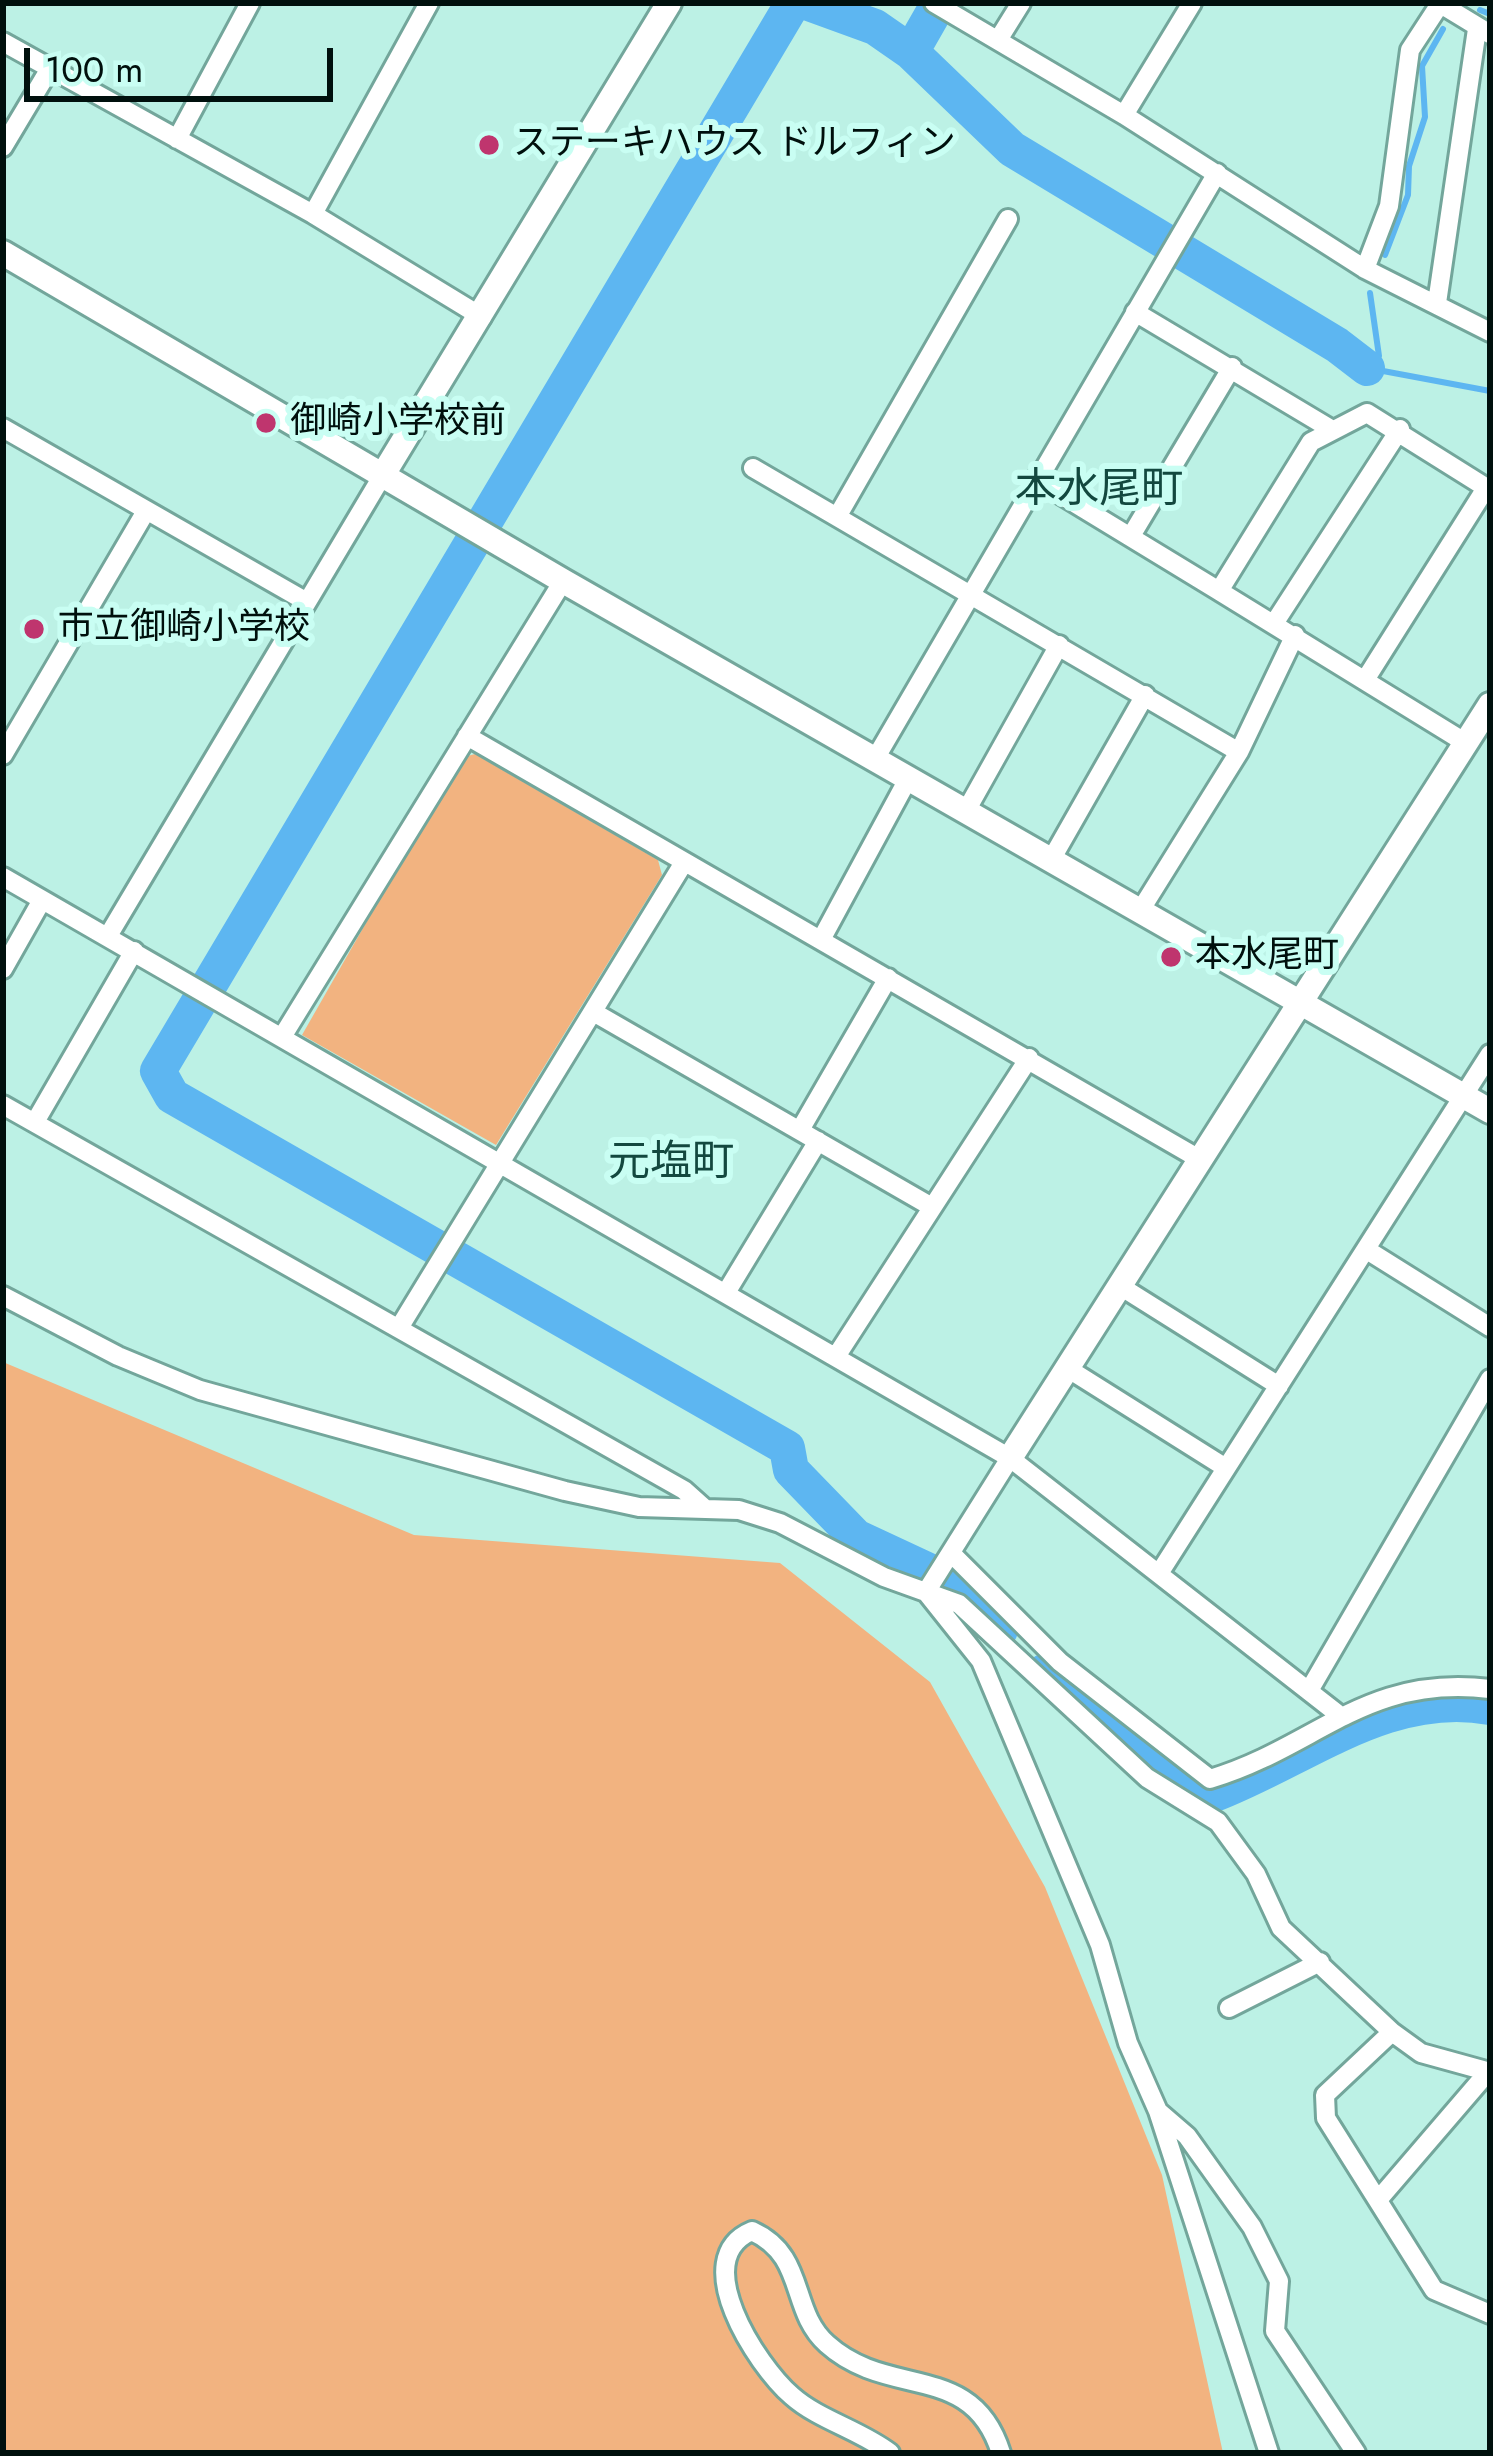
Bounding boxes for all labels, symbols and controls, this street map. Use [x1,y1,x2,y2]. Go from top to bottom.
scale bar [30,24,339,98]
text: 100 m [45,43,143,95]
place label: ステーキハウス ドルフィン [513,123,956,167]
marker: ステーキハウス ドルフィン [476,132,502,158]
place label: 御崎小学校前 [290,401,506,445]
marker: 御崎小学校前 [253,410,279,436]
district label: 本水尾町 [1015,467,1183,517]
place label: 市立御崎小学校 [58,607,310,651]
marker: 市立御崎小学校 [21,616,47,642]
place label: 本水尾町 [1195,935,1339,979]
marker: 本水尾町 [1158,944,1184,970]
district label: 元塩町 [608,1140,734,1190]

